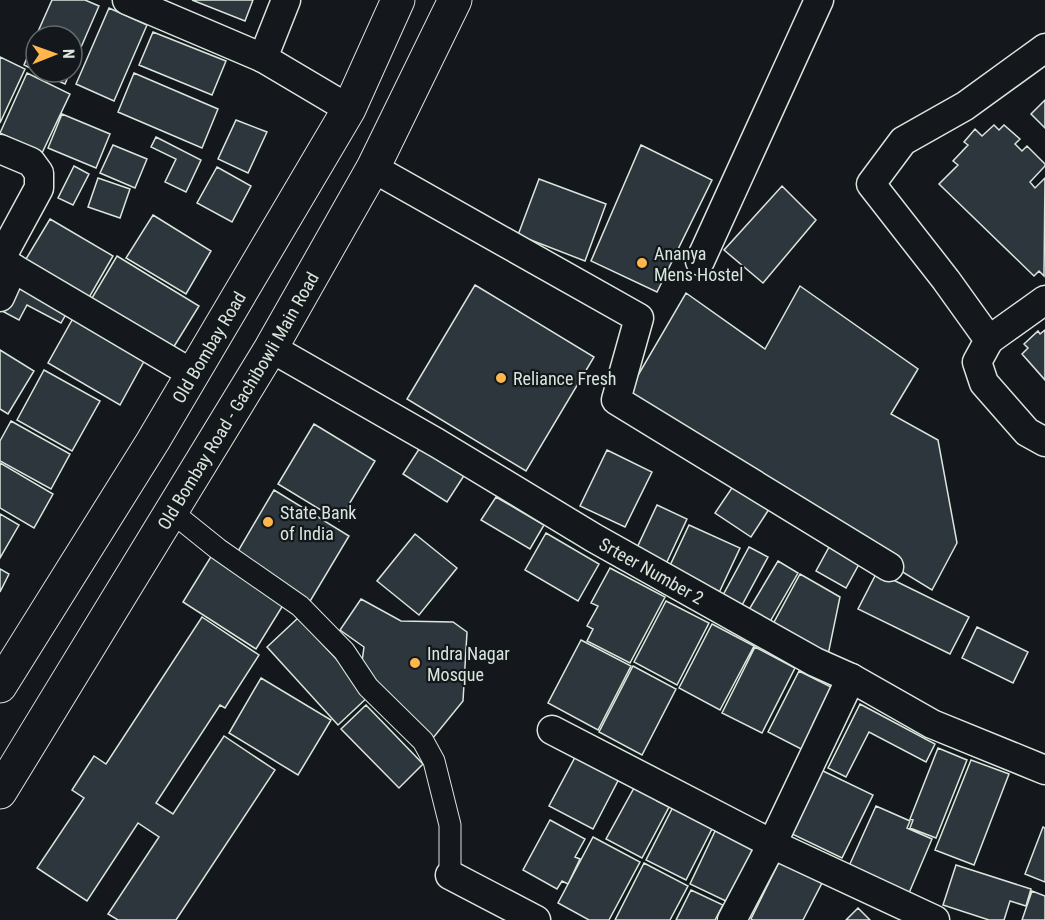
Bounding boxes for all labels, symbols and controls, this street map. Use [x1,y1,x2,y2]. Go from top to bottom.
north arrow [24,24,84,84]
text: N [59,49,78,59]
place label: Ananya Mens Hostel [654,243,743,285]
marker: Ananya Mens Hostel [635,256,649,270]
street label: Old Bombay Road - Gachibowli Main Road [152,268,323,533]
street label: Old Bombay Road [167,288,249,406]
place label: Reliance Fresh [513,368,617,389]
marker: Reliance Fresh [494,371,508,385]
place label: State Bank of India [280,502,356,544]
marker: State Bank of India [261,515,275,529]
street label: Srteer Number 2 [596,533,708,608]
place label: Indra Nagar Mosque [427,643,510,685]
marker: Indra Nagar Mosque [408,656,422,670]

